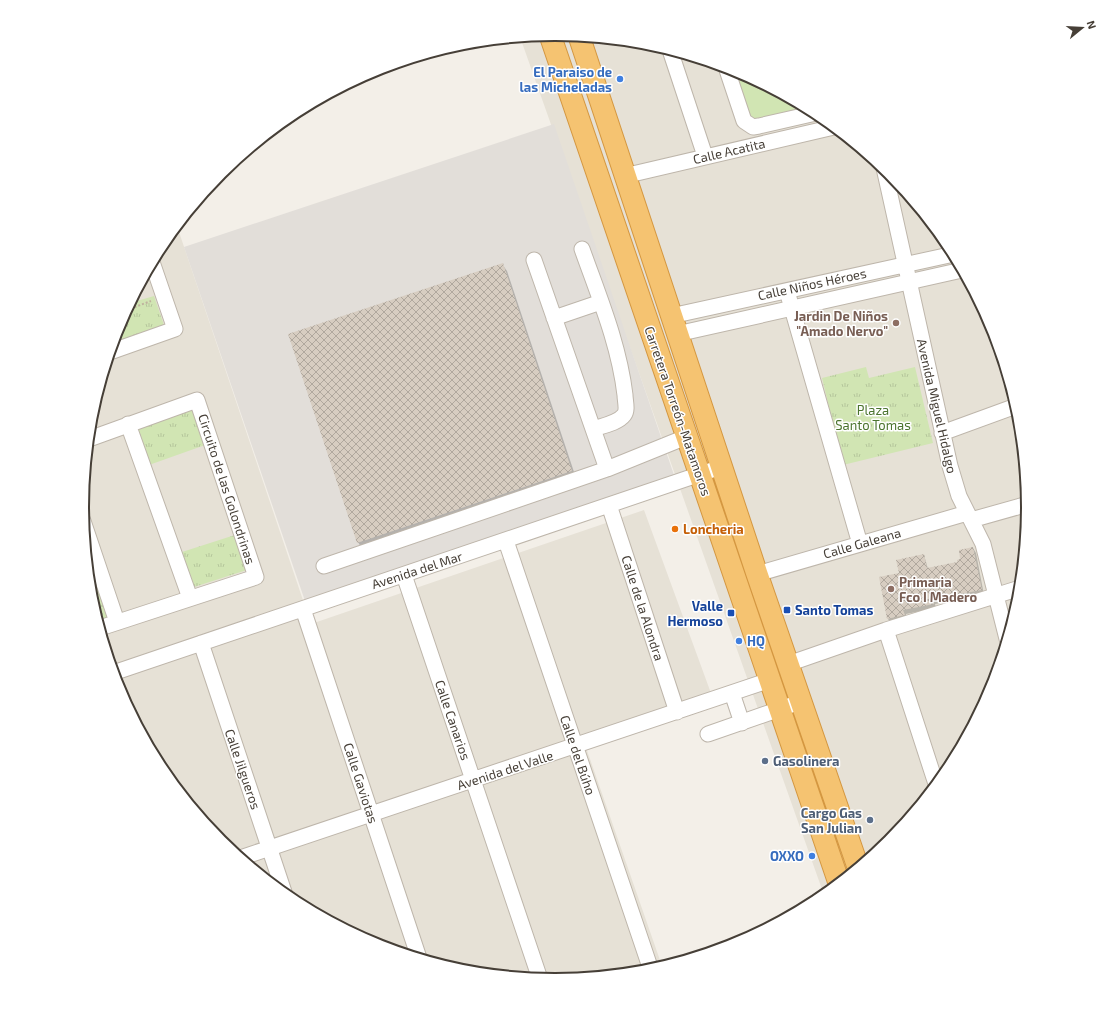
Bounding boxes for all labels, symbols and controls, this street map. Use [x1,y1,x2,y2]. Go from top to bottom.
north arrow [1062,8,1102,48]
text: N [1085,19,1099,31]
place label: El Paraiso de las Micheladas [520,64,612,95]
marker: El Paraiso de las Micheladas [615,74,625,84]
street label: Calle Acatita [691,135,767,167]
street label: Calle Niños Héroes [756,265,868,303]
place label: Jardin De Niños "Amado Nervo" [794,308,888,339]
marker: Jardin De Niños "Amado Nervo" [891,318,901,328]
street label: Carretera Torreón-Matamoros [641,324,715,498]
street label: Avenida Miguel Hidalgo [914,337,960,475]
park label: Plaza Santo Tomas [835,402,911,433]
street label: Circuito de las Golondrinas [195,412,259,566]
place label: Loncheria [683,521,744,537]
marker: Loncheria [670,524,680,534]
street label: Calle Galeana [821,524,903,562]
street label: Avenida del Mar [370,548,464,592]
street label: Calle de la Alondra [618,553,668,663]
place label: Primaria Fco I Madero [899,574,977,605]
marker: Primaria Fco I Madero [886,584,896,594]
place label: Valle Hermoso [667,598,723,629]
place label: Santo Tomas [795,602,873,618]
marker: Santo Tomas [782,605,792,615]
marker: Valle Hermoso [726,608,736,618]
place label: HQ [747,633,765,650]
marker: HQ [734,636,744,646]
street label: Calle Canarios [432,678,474,762]
street label: Calle del Búho [557,713,599,797]
street label: Calle Jilgueros [222,727,264,811]
street label: Calle Gaviotas [340,741,382,825]
street label: Avenida del Valle [455,747,555,793]
place label: Gasolinera [773,753,839,769]
marker: Gasolinera [760,756,770,766]
place label: Cargo Gas San Julian [801,805,862,836]
marker: Cargo Gas San Julian [865,815,875,825]
place label: OXXO [770,848,804,864]
marker: OXXO [807,851,817,861]

